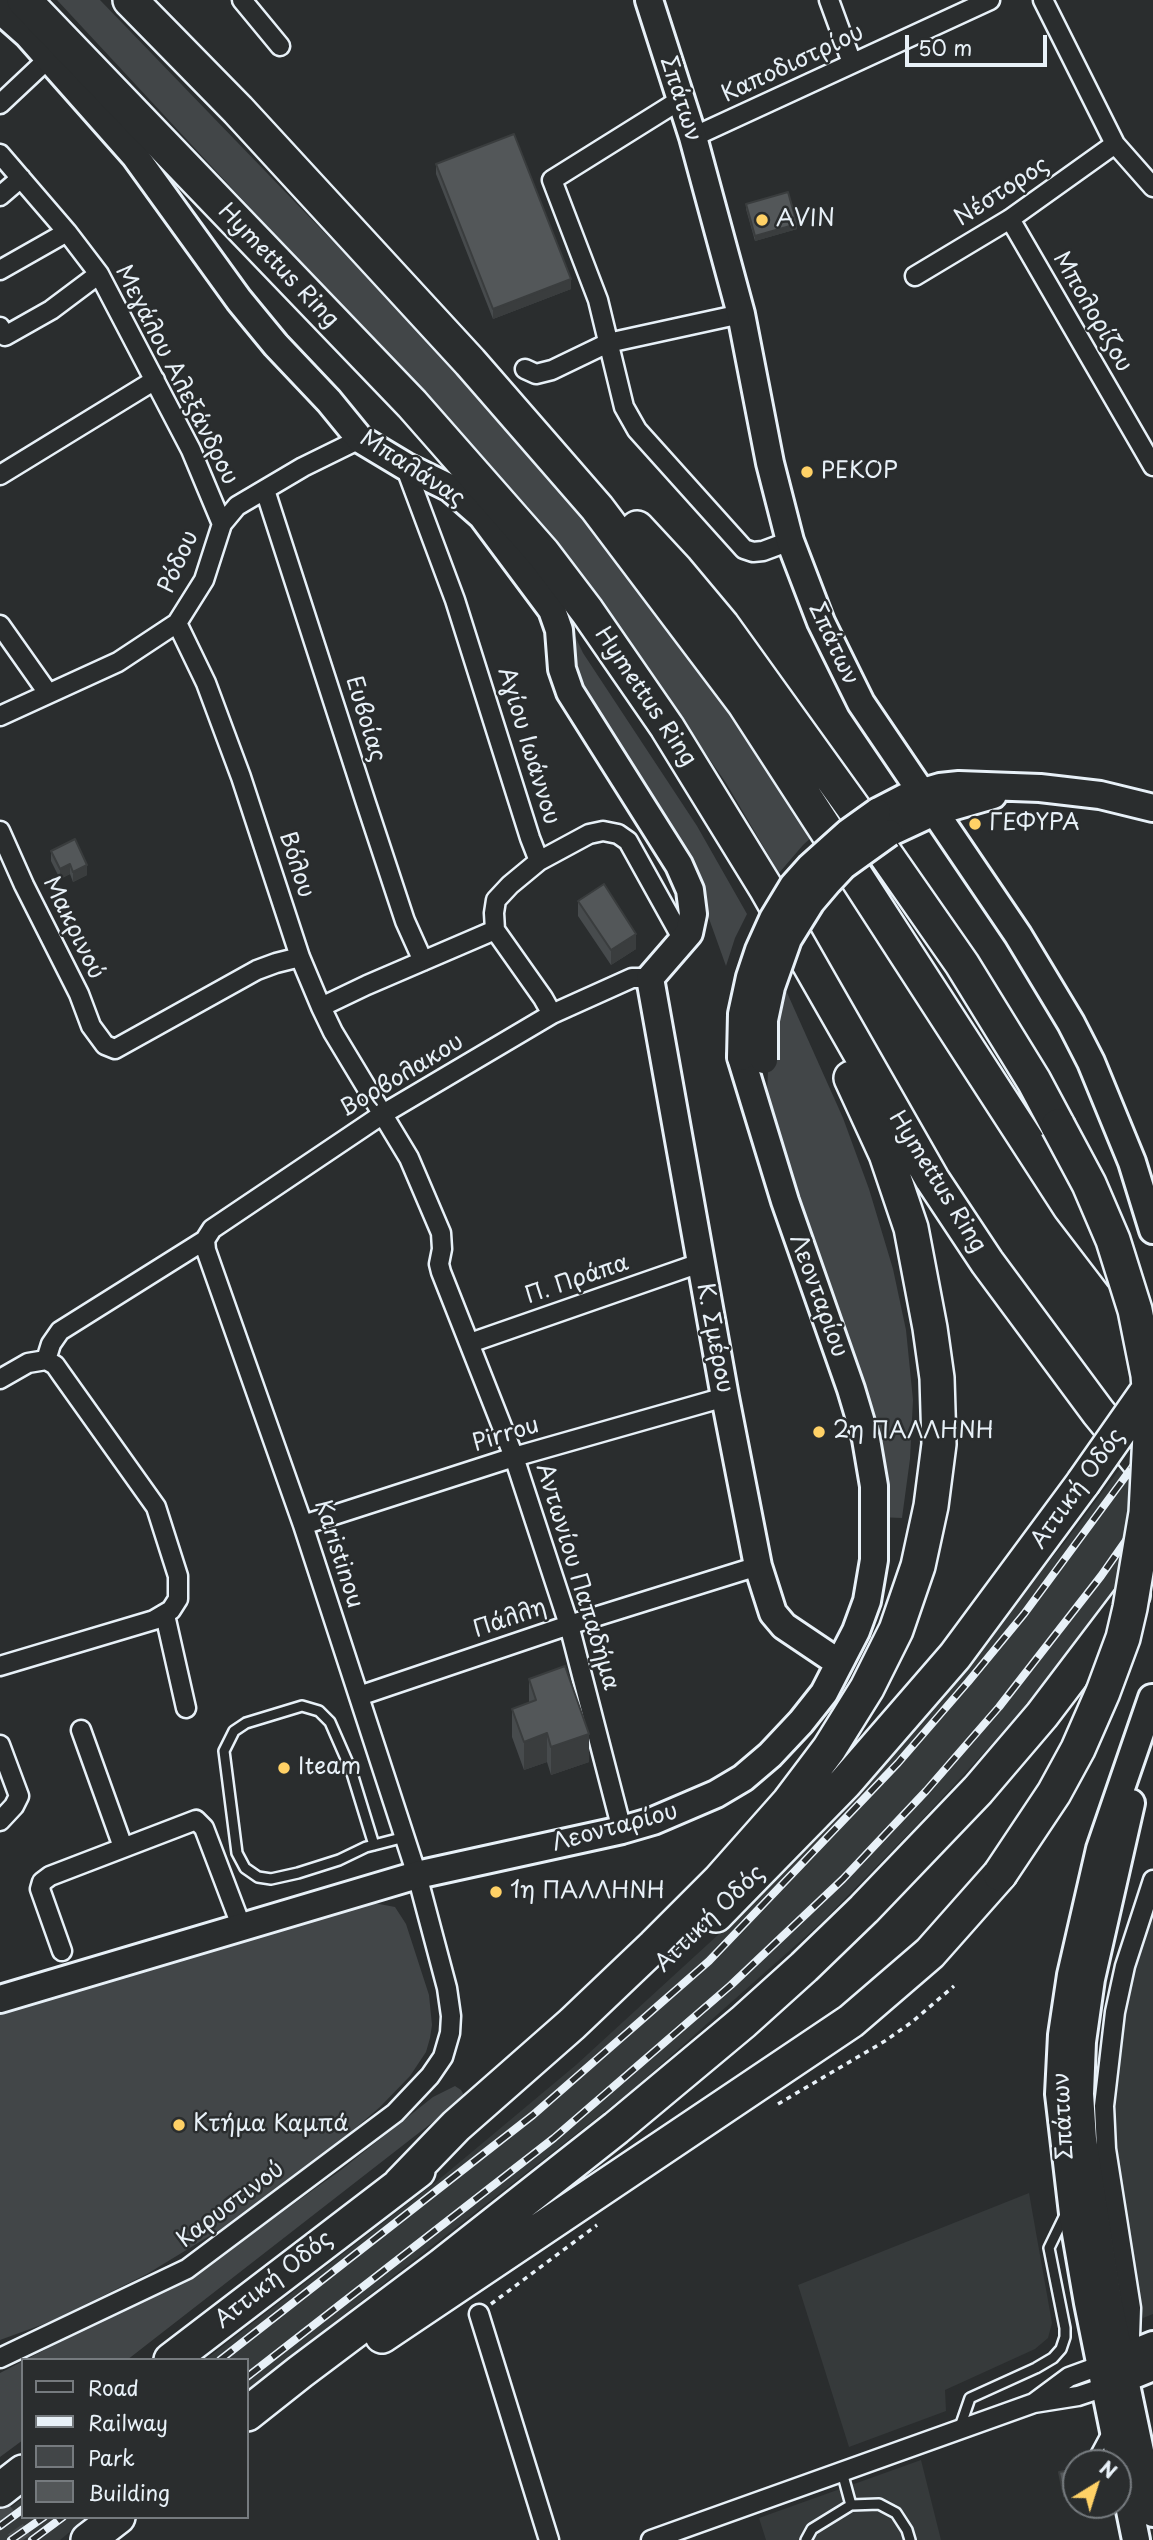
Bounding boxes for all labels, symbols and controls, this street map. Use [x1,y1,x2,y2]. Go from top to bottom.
street label: Καποδιστρίου [718,19,868,109]
scale bar [908,21,1050,65]
text: 50 m [918,31,972,63]
street label: Σπάτων [653,53,707,145]
street label: Νέστορος [950,151,1054,233]
street label: Hymettus Ring [212,198,344,334]
place label: AVIN [776,206,835,234]
marker: AVIN [754,212,770,228]
street label: Μπολορίζου [1046,247,1138,377]
street label: Μεγάλου Αλεξάνδρου [109,260,243,490]
street label: Μπαλάνας [354,425,470,513]
place label: ΡΕΚΟΡ [821,458,898,486]
marker: ΡΕΚΟΡ [799,464,815,480]
street label: Ρόδου [153,527,205,597]
street label: Σπάτων [802,598,864,690]
street label: Hymettus Ring [588,622,702,772]
street label: Αγίου Ιωάννου [491,664,565,828]
street label: Ευβοίας [339,673,391,765]
place label: ΓΕΦΥΡΑ [989,810,1080,838]
marker: ΓΕΦΥΡΑ [967,816,983,832]
street label: Βόλου [272,829,320,901]
street label: Μακρινού [36,872,110,984]
street label: Βορβολακου [335,1028,469,1124]
street label: Hymettus Ring [882,1106,992,1258]
street label: Λεονταρίου [783,1231,853,1361]
street label: Π. Πράπα [521,1249,633,1311]
street label: Κ. Σμέρου [690,1281,738,1395]
street label: Pirrou [469,1412,543,1458]
place label: 2η ΠΑΛΛΗΝΗ [833,1418,994,1446]
marker: 2η ΠΑΛΛΗΝΗ [811,1424,827,1440]
street label: Αττική Οδός [1025,1424,1131,1554]
street label: Αντωνίου Παπαδήμα [529,1460,625,1694]
street label: Karistinou [308,1496,368,1612]
street label: Πάλλη [470,1594,550,1644]
place label: Iteam [298,1754,361,1782]
marker: Iteam [276,1760,292,1776]
street label: Λεονταρίου [549,1798,681,1858]
street label: Αττική Οδός [649,1860,771,1978]
place label: 1η ΠΑΛΛΗΝΗ [510,1878,665,1906]
marker: 1η ΠΑΛΛΗΝΗ [488,1884,504,1900]
street label: Σπάτων [1048,2071,1080,2161]
place label: Kτήμα Καμπά [193,2111,349,2139]
marker: Kτήμα Καμπά [171,2117,187,2133]
street label: Καρυστινού [172,2156,290,2254]
street label: Αττική Οδός [210,2225,338,2335]
legend [21,2358,248,2519]
text: Road [88,2371,139,2403]
text: Railway [88,2406,168,2438]
text: Park [88,2441,135,2473]
north arrow [1062,2449,1132,2519]
text: N [1094,2453,1123,2485]
text: Building [88,2476,170,2508]

